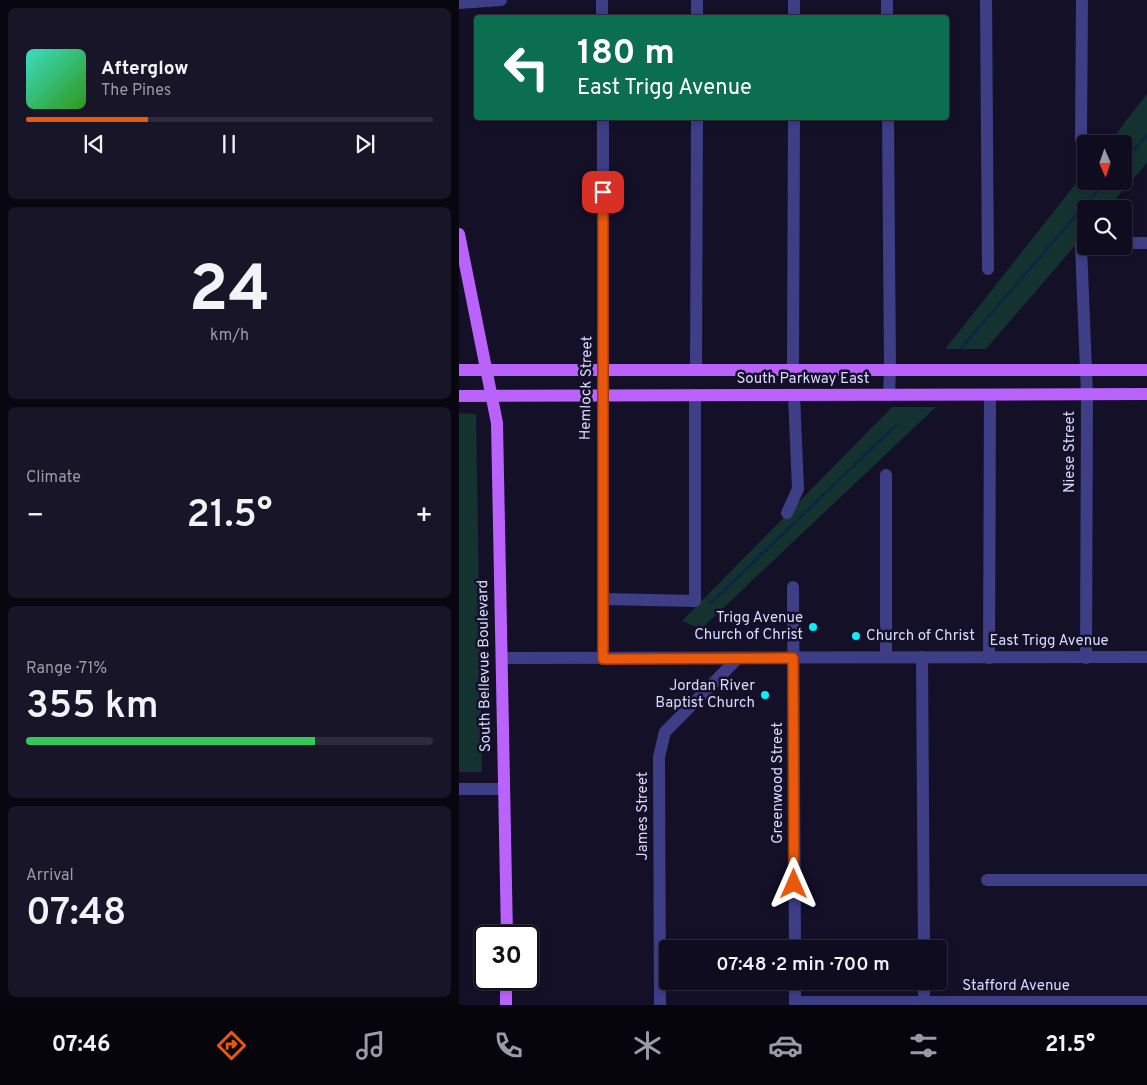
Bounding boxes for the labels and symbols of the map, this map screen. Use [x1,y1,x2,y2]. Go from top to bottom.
north arrow [1077,135,1131,190]
pin [582,171,624,213]
street label: Hemlock Street [577,336,597,440]
street label: South Parkway East [737,370,869,389]
street label: Niese Street [1061,411,1080,493]
street label: South Bellevue Boulevard [474,580,496,752]
place label: Trigg Avenue Church of Christ [694,609,803,645]
marker: Trigg Avenue Church of Christ [807,621,819,633]
place label: Church of Christ [866,627,975,646]
marker: Church of Christ [850,630,862,642]
street label: East Trigg Avenue [989,632,1109,651]
place label: Jordan River Baptist Church [655,677,755,713]
marker: Jordan River Baptist Church [759,689,771,701]
street label: Greenwood Street [769,722,788,844]
street label: James Street [634,772,653,860]
position arrow [767,857,819,909]
speed limit sign: 30 [474,925,539,990]
street label: Stafford Avenue [962,977,1070,996]

